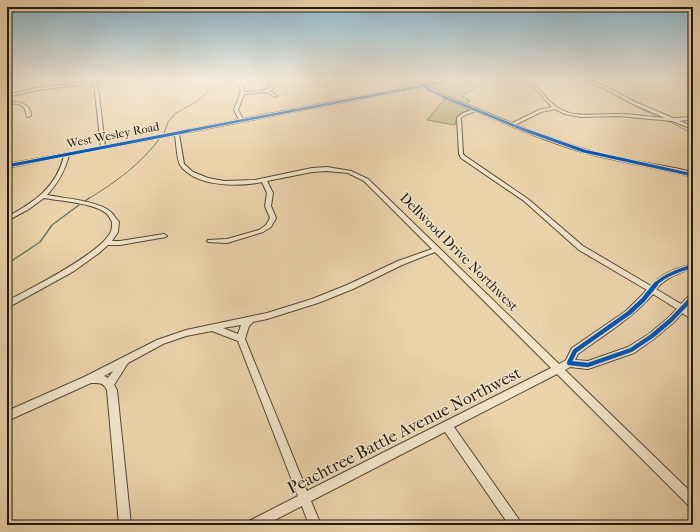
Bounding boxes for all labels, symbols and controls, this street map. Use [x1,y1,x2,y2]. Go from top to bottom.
street label: West Wesley Road [64,119,161,151]
street label: Dellwood Drive Northwest [396,189,522,315]
street label: Peachtree Battle Avenue Northwest [284,362,524,498]

